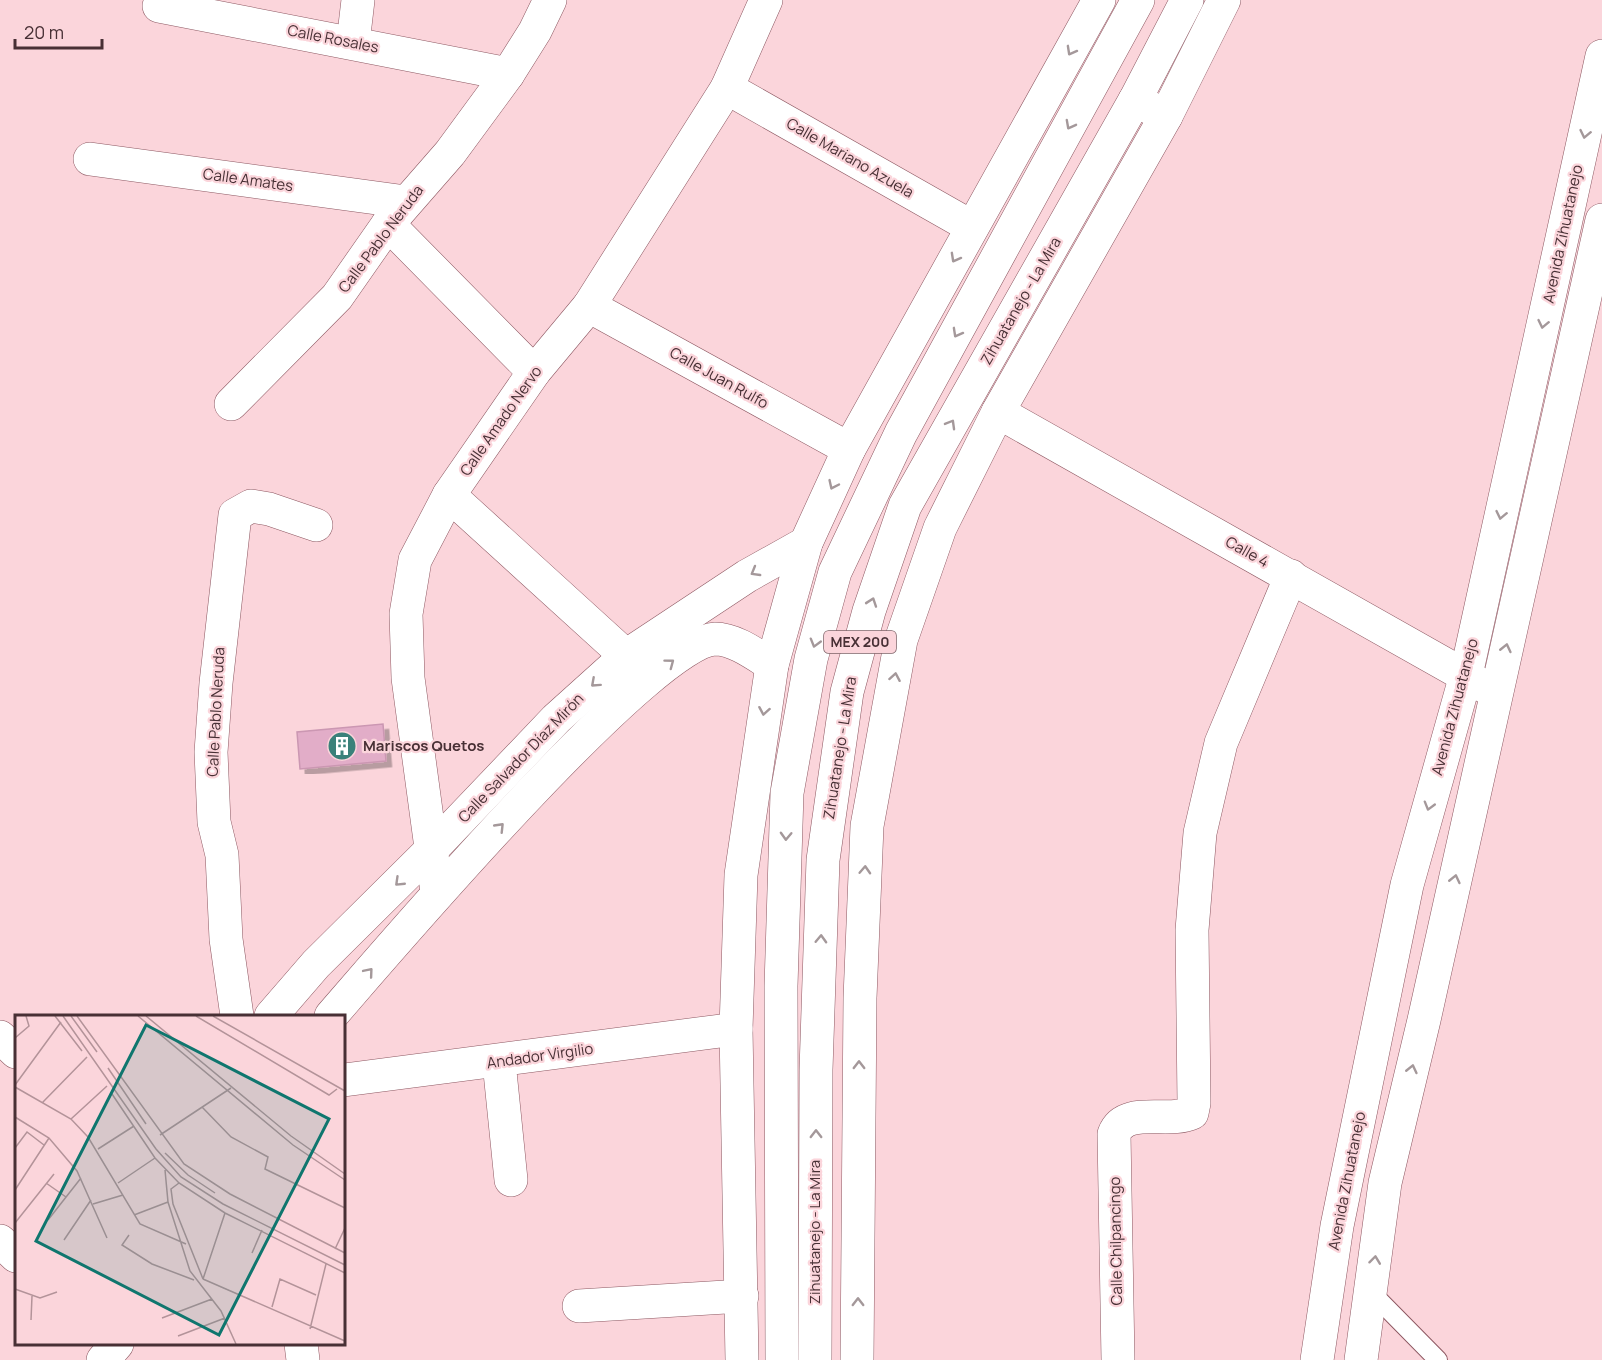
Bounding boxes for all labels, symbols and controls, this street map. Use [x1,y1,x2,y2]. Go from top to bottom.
scale bar [15,12,102,50]
street label: Calle Rosales [286,19,381,58]
text: 20 m [24,20,64,44]
one-way arrow [1067,45,1078,55]
street label: Calle Mariano Azuela [783,113,918,203]
one-way arrow [1066,119,1077,130]
one-way arrow [1579,128,1592,138]
street label: Calle Amates [202,163,295,196]
street label: Avenida Zihuatanejo [1538,163,1587,305]
street label: Calle Pablo Neruda [333,181,428,297]
street label: Zihuatanejo - La Mira [975,233,1066,368]
one-way arrow [951,252,962,262]
one-way arrow [1537,319,1550,329]
one-way arrow [953,327,964,337]
street label: Calle Juan Rulfo [666,342,772,413]
street label: Calle Amado Nervo [455,361,546,480]
one-way arrow [944,420,955,431]
one-way arrow [828,478,840,489]
one-way arrow [1495,509,1508,519]
street label: Calle 4 [1222,531,1273,572]
one-way arrow [751,565,761,576]
one-way arrow [864,597,877,608]
road number: MEX 200 [824,631,896,653]
street label: Avenida Zihuatanejo [1426,636,1483,778]
one-way arrow [810,637,822,648]
one-way arrow [1499,643,1512,653]
street label: Calle Pablo Neruda [202,647,229,777]
one-way arrow [663,659,674,670]
one-way arrow [888,673,901,683]
street label: Zihuatanejo - La Mira [818,675,861,821]
one-way arrow [592,676,602,687]
street label: Calle Salvador Díaz Mirón [453,688,588,827]
one-way arrow [758,705,771,715]
building icon: Mariscos Quetos [326,730,358,762]
place label: Mariscos Quetos [363,735,484,756]
one-way arrow [1424,800,1436,811]
one-way arrow [493,824,504,834]
one-way arrow [779,831,792,840]
one-way arrow [859,865,872,874]
one-way arrow [396,874,407,885]
one-way arrow [1448,874,1461,884]
one-way arrow [814,934,827,943]
one-way arrow [362,968,373,979]
inset map [15,1015,345,1345]
street label: Andador Virgilio [485,1038,595,1073]
one-way arrow [853,1060,865,1069]
one-way arrow [1404,1065,1417,1075]
street label: Avenida Zihuatanejo [1323,1110,1370,1252]
one-way arrow [810,1129,822,1138]
street label: Zihuatanejo - La Mira [804,1160,825,1304]
street label: Calle Chilpancingo [1104,1176,1127,1306]
one-way arrow [1368,1256,1381,1265]
one-way arrow [852,1297,864,1306]

